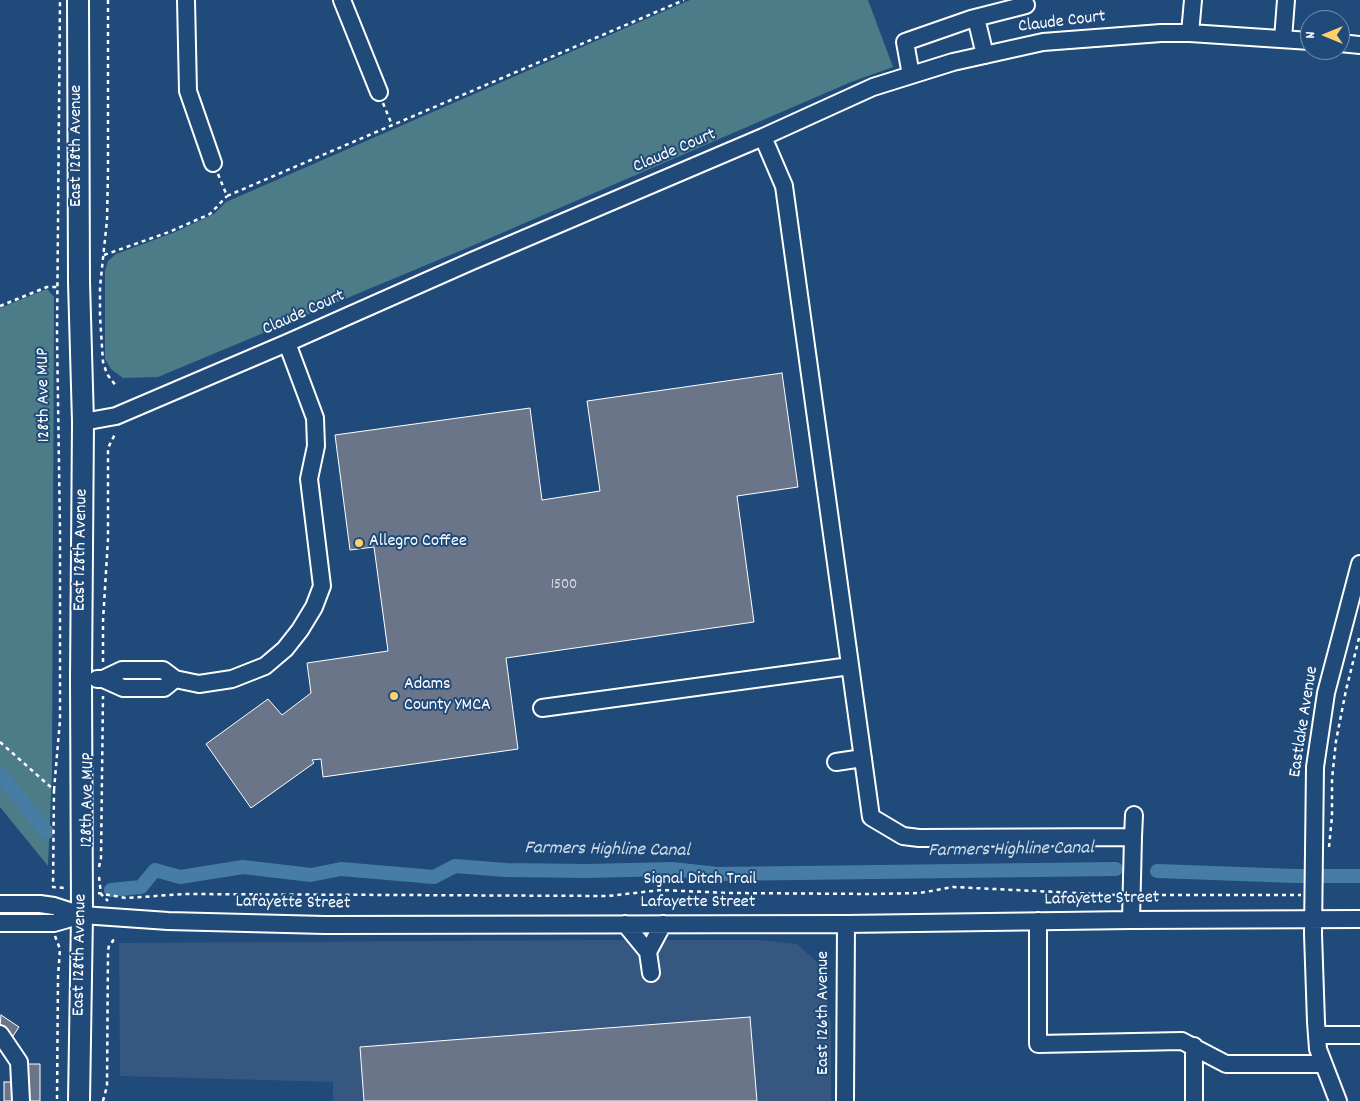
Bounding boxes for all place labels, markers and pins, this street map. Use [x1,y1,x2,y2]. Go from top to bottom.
place label: Allegro Coffee [369,532,467,554]
marker: Allegro Coffee [353,537,365,549]
place label: Adams County YMCA [404,675,491,718]
marker: Adams County YMCA [388,690,400,702]

